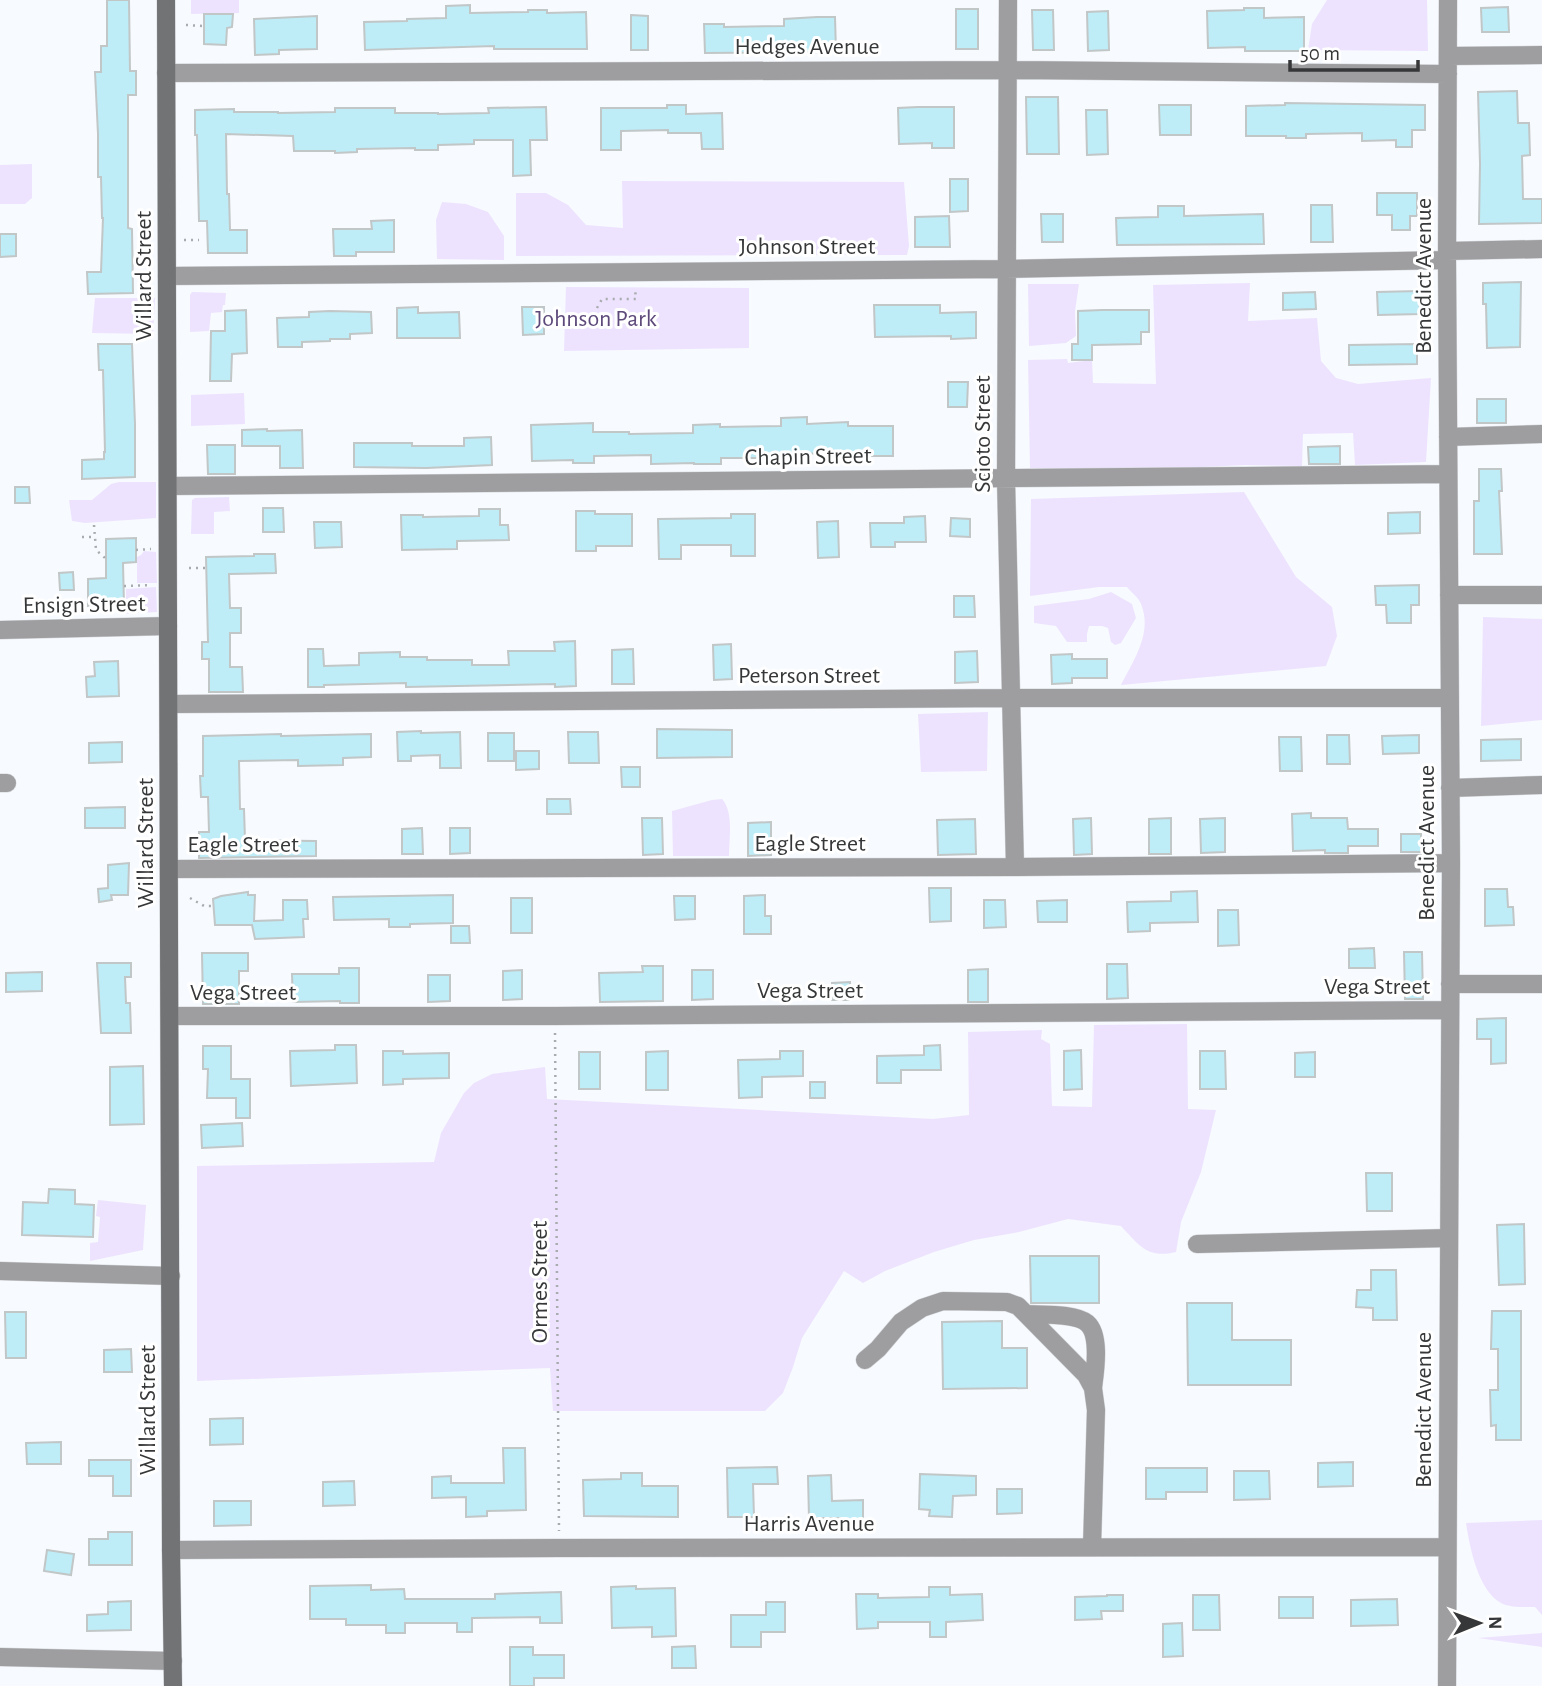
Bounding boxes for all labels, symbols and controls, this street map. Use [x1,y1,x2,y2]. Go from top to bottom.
scale bar [1290,28,1418,72]
street label: Hedges Avenue [735,35,879,59]
text: 50 m [1300,43,1340,64]
street label: Benedict Avenue [1412,198,1436,354]
street label: Willard Street [132,210,156,341]
street label: Johnson Street [739,235,876,259]
park label: Johnson Park [535,307,657,331]
street label: Scioto Street [971,375,995,493]
street label: Chapin Street [744,444,872,470]
street label: Ensign Street [22,592,146,618]
street label: Peterson Street [738,664,880,688]
street label: Benedict Avenue [1415,765,1439,921]
street label: Willard Street [134,777,158,908]
street label: Eagle Street [754,832,866,856]
street label: Eagle Street [187,833,299,857]
street label: Vega Street [1324,975,1430,999]
street label: Vega Street [757,979,863,1003]
street label: Vega Street [190,981,296,1005]
street label: Ormes Street [528,1220,552,1343]
street label: Benedict Avenue [1412,1332,1436,1488]
street label: Willard Street [136,1344,160,1475]
street label: Harris Avenue [744,1512,874,1536]
north arrow [1444,1588,1514,1658]
text: N [1485,1616,1504,1630]

